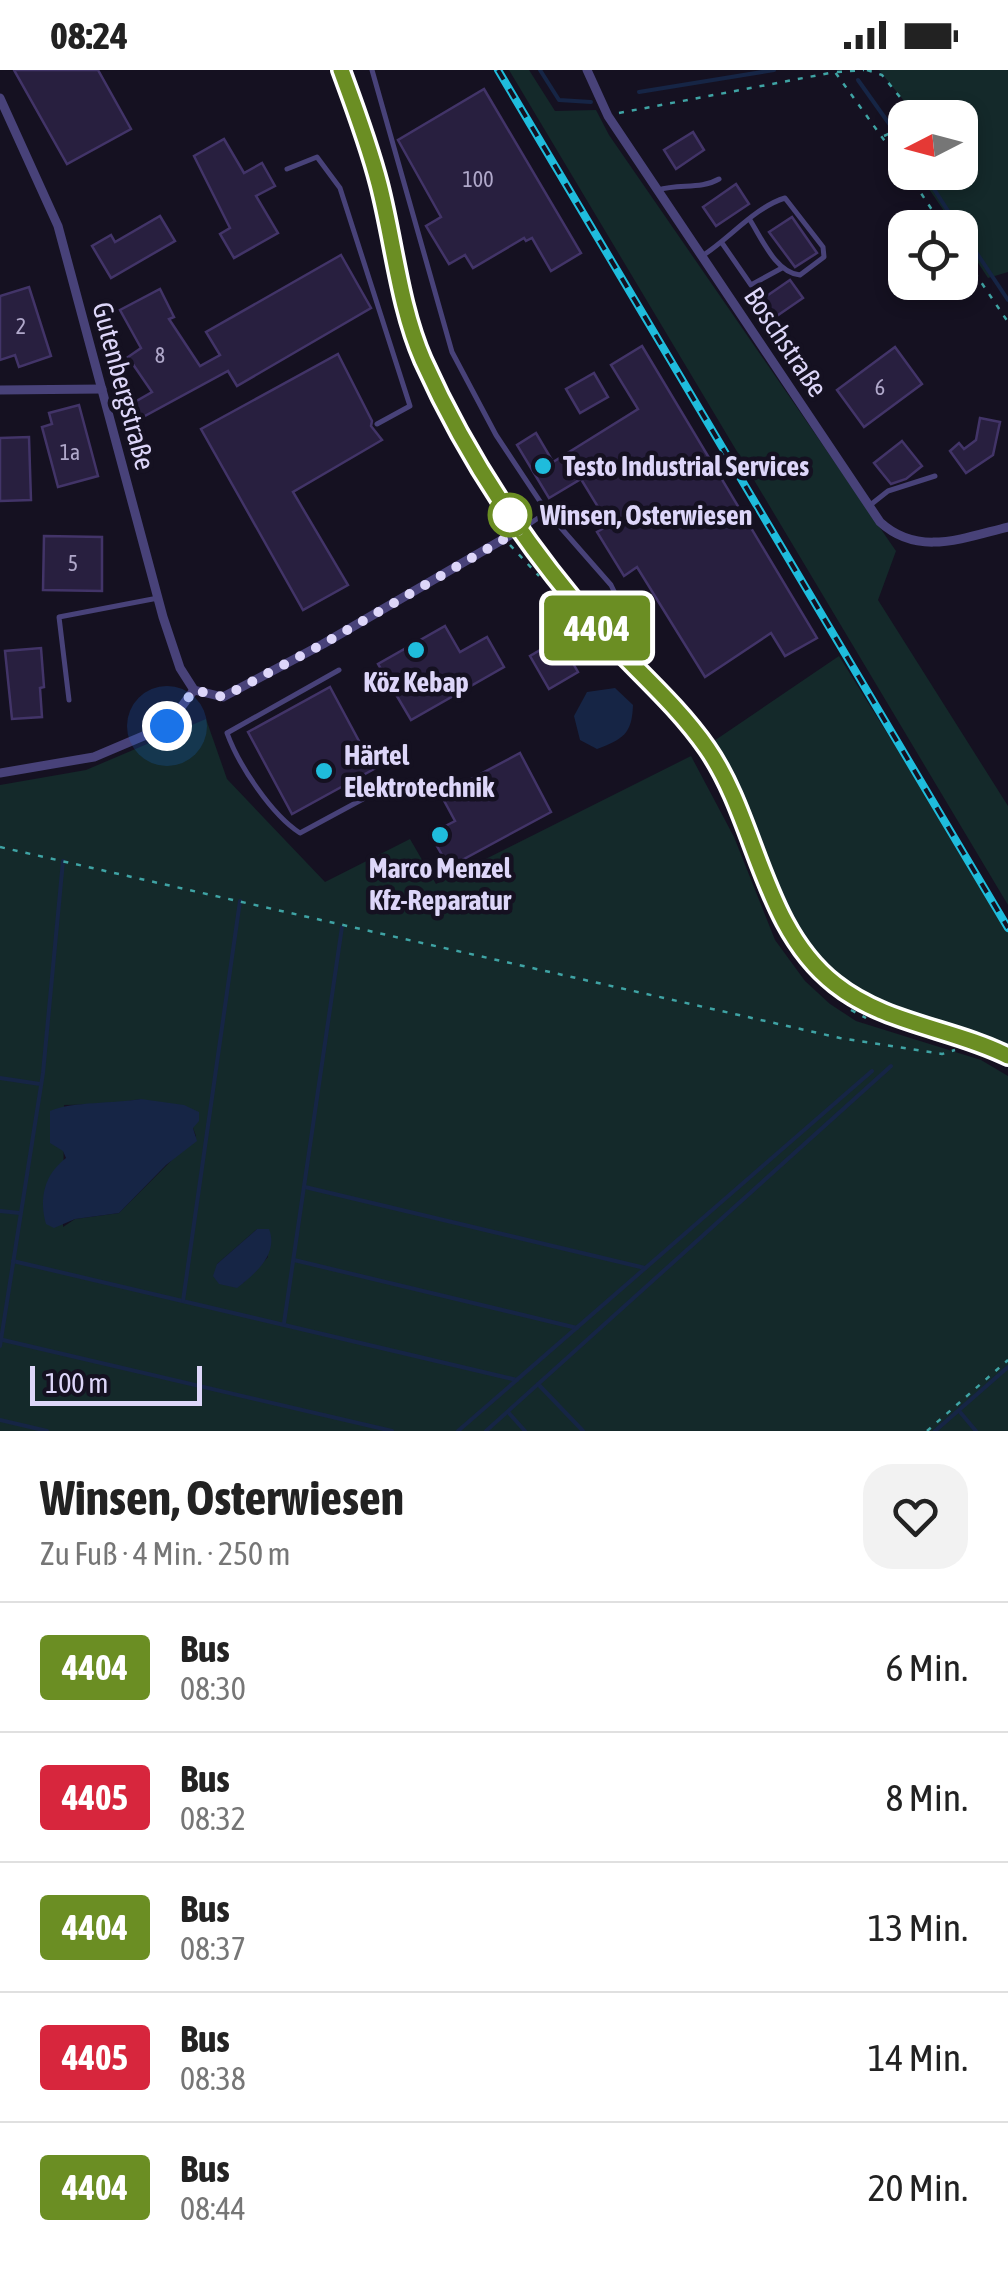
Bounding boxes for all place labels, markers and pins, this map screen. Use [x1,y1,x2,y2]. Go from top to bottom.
place label: Testo Industrial Services [563,450,809,482]
marker: Testo Industrial Services [532,455,554,477]
marker: Winsen, Osterwiesen [489,494,531,536]
place label: Winsen, Osterwiesen [539,499,752,531]
marker: Köz Kebap [405,639,427,661]
place label: Köz Kebap [363,666,469,698]
place label: Härtel Elektrotechnik [344,739,495,803]
marker: Härtel Elektrotechnik [313,760,335,782]
marker: Marco Menzel Kfz-Reparatur [429,824,451,846]
place label: Marco Menzel Kfz-Reparatur [369,852,512,916]

